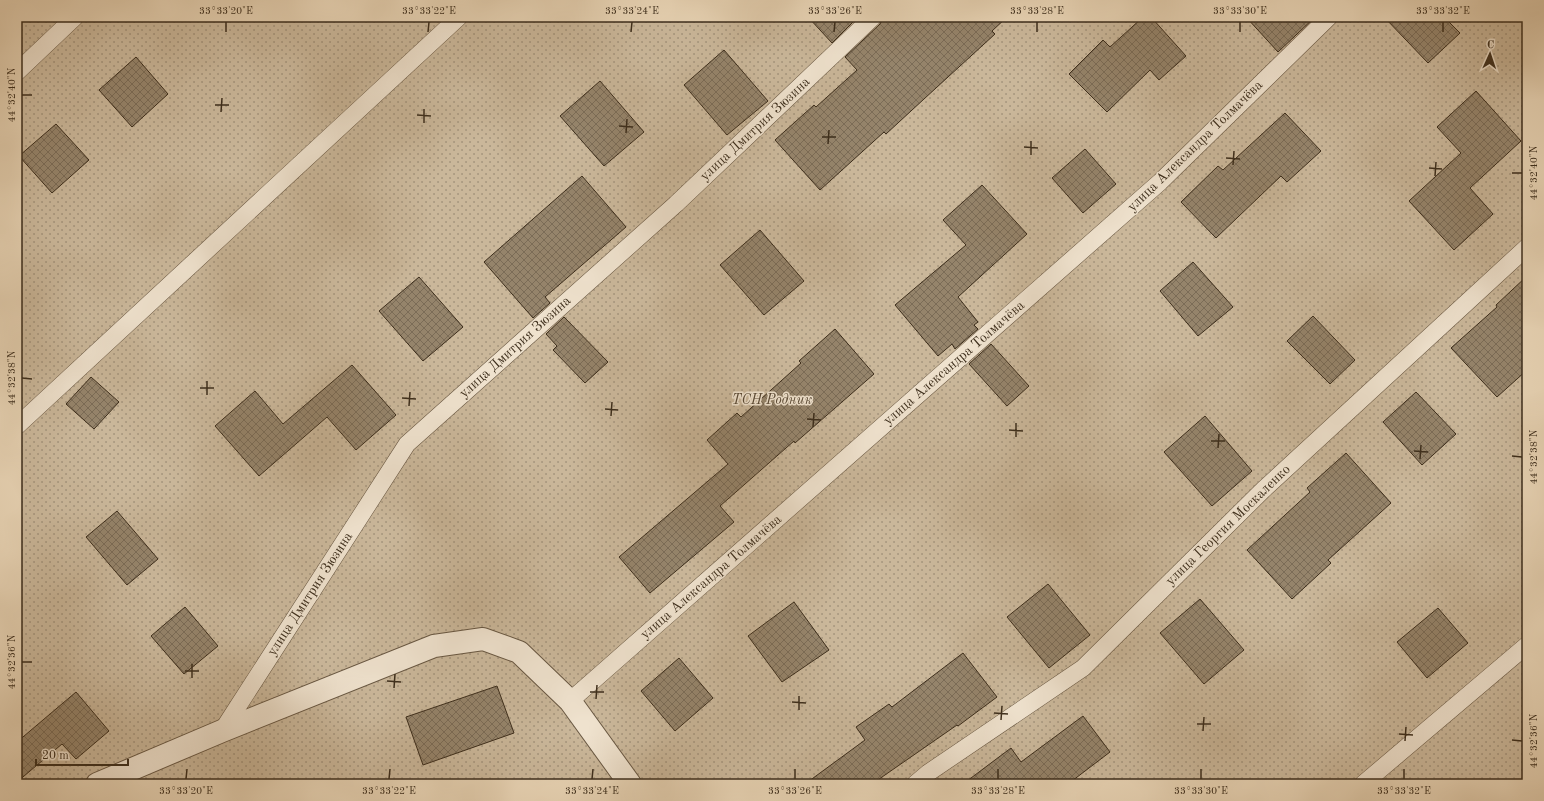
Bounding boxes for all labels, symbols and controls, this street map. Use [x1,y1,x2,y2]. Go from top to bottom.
text: 33°33'20"E [199,6,253,16]
text: 33°33'22"E [402,6,456,16]
text: 33°33'24"E [605,6,659,16]
text: 33°33'26"E [808,6,862,16]
text: 33°33'28"E [1010,6,1064,16]
text: 33°33'30"E [1213,6,1267,16]
text: 33°33'32"E [1416,6,1470,16]
north arrow [1470,34,1510,74]
text: С [1487,40,1494,51]
text: 44°32'40"N [7,67,17,122]
street label: улица Дмитрия Зюзина [697,75,813,183]
street label: улица Александра Толмачёва [1125,78,1265,214]
text: 44°32'40"N [1529,145,1539,200]
street label: улица Дмитрия Зюзина [457,293,573,401]
street label: улица Александра Толмачёва [881,298,1027,428]
text: 44°32'38"N [7,350,17,405]
park label: ТСН Родник [732,393,812,407]
text: 44°32'38"N [1529,429,1539,484]
street label: улица Георгия Москаленко [1163,462,1293,588]
street label: улица Александра Толмачёва [638,512,784,642]
street label: улица Дмитрия Зюзина [265,530,355,658]
text: 44°32'36"N [7,634,17,689]
text: 44°32'36"N [1529,713,1539,768]
scale bar [36,741,128,767]
text: 20 m [42,750,69,762]
text: 33°33'20"E [159,786,213,796]
text: 33°33'22"E [362,786,416,796]
text: 33°33'24"E [565,786,619,796]
text: 33°33'26"E [768,786,822,796]
text: 33°33'28"E [971,786,1025,796]
text: 33°33'30"E [1174,786,1228,796]
text: 33°33'32"E [1377,786,1431,796]

